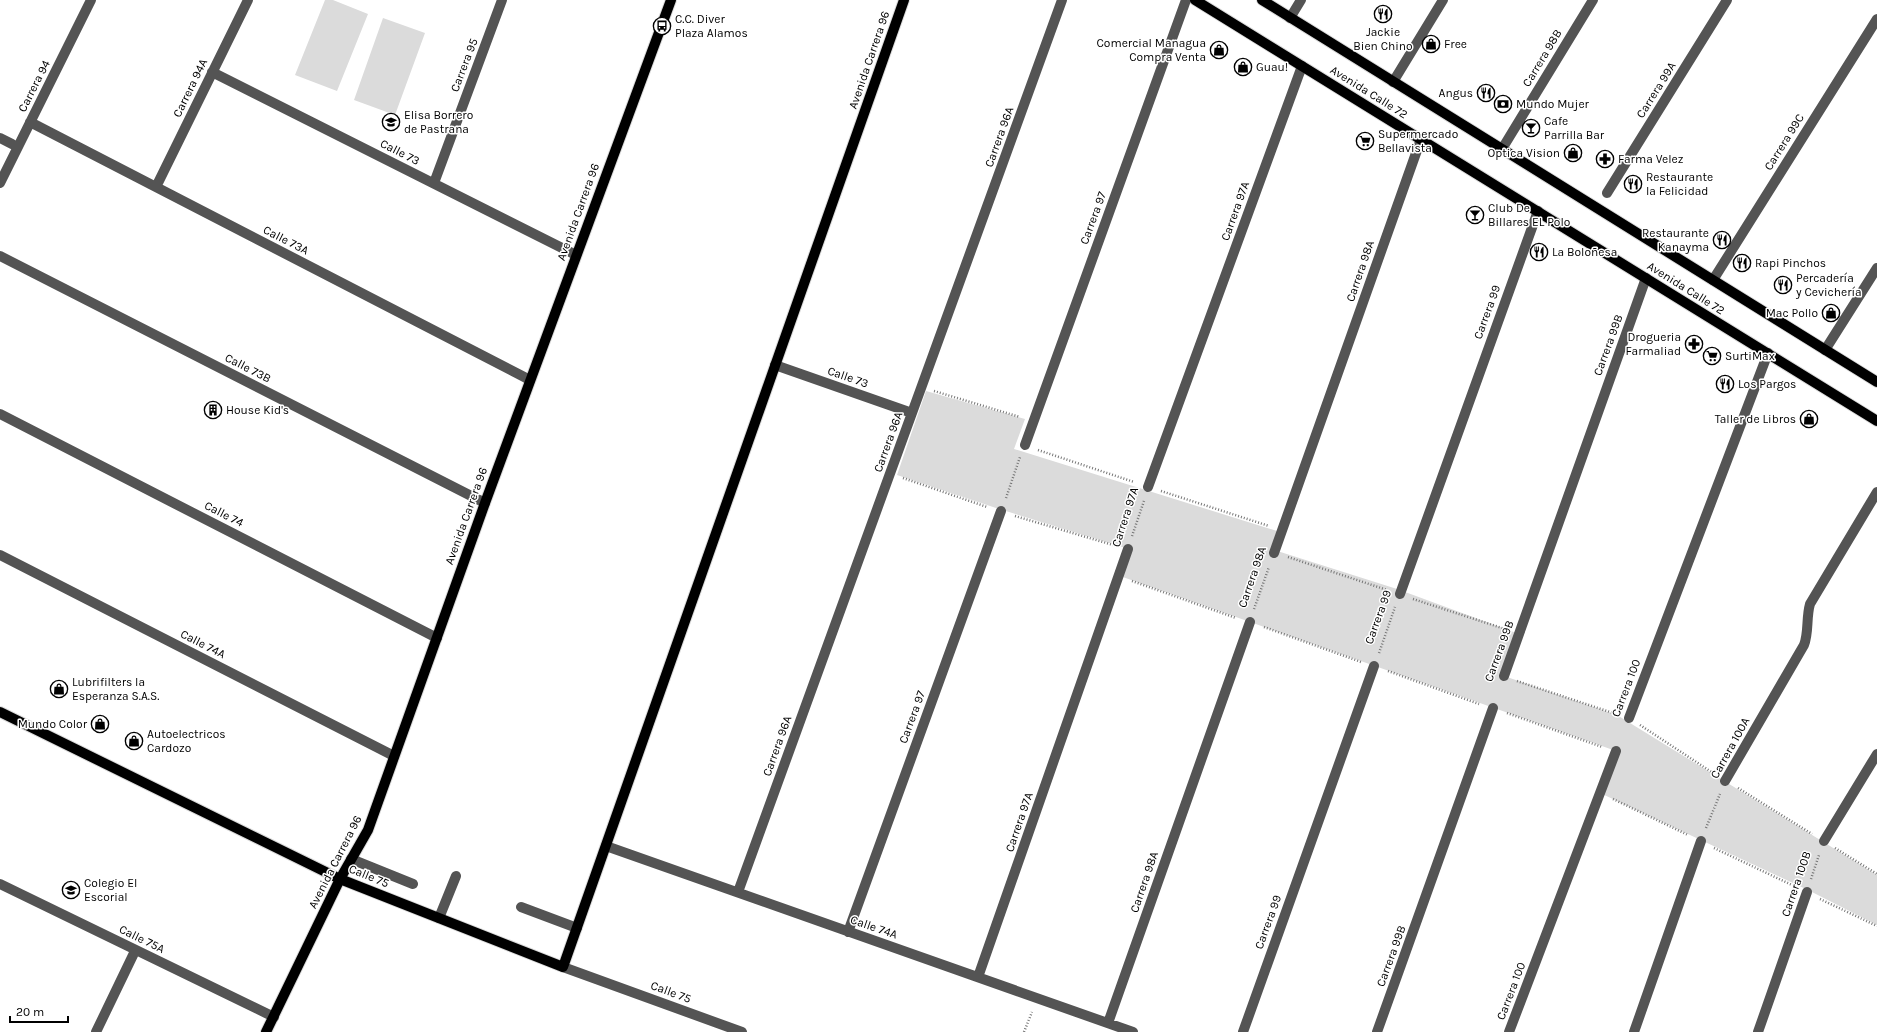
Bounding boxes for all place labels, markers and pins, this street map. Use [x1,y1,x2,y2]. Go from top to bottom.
restaurant icon: Jackie Bien Chino [1373,4,1393,24]
place label: C.C. Diver Plaza Alamos [675,12,748,40]
bus stop icon: C.C. Diver Plaza Alamos [652,16,672,36]
place label: Jackie Bien Chino [1353,25,1413,53]
shop icon: Free [1421,34,1441,54]
place label: Comercial Managua Compra Venta [1097,36,1206,64]
place label: Free [1444,37,1467,51]
shop icon: Comercial Managua Compra Venta [1209,40,1229,60]
shop icon: Guau! [1233,57,1253,77]
place label: Guau! [1256,60,1288,74]
restaurant icon: Angus [1476,83,1496,103]
place label: Angus [1439,86,1473,100]
bank icon: Mundo Mujer [1493,94,1513,114]
place label: Mundo Mujer [1516,97,1590,111]
place label: Elisa Borrero de Pastrana [404,108,473,136]
school or university icon: Elisa Borrero de Pastrana [381,112,401,132]
place label: Cafe Parrilla Bar [1544,114,1605,142]
bar icon: Cafe Parrilla Bar [1521,118,1541,138]
place label: Supermercado Bellavista [1378,127,1458,155]
supermarket icon: Supermercado Bellavista [1355,131,1375,151]
shop icon: Optica Vision [1563,143,1583,163]
place label: Optica Vision [1487,146,1560,160]
pharmacy icon: Farma Velez [1595,149,1615,169]
place label: Farma Velez [1618,152,1684,166]
place label: Restaurante la Felicidad [1646,170,1713,198]
restaurant icon: Restaurante la Felicidad [1623,174,1643,194]
place label: Club De Billares EL Polo [1488,201,1570,229]
bar icon: Club De Billares EL Polo [1465,205,1485,225]
place label: Restaurante Kanayma [1642,226,1709,254]
restaurant icon: Restaurante Kanayma [1712,230,1732,250]
restaurant icon: La Boloñesa [1529,242,1549,262]
place label: La Boloñesa [1552,245,1617,259]
restaurant icon: Rapi Pinchos [1732,253,1752,273]
place label: Rapi Pinchos [1755,256,1826,270]
place label: Percadería y Cevichería [1795,271,1862,299]
restaurant icon: Percadería y Cevichería [1773,275,1793,295]
shop icon: Mac Pollo [1821,303,1841,323]
place label: Mac Pollo [1766,306,1818,320]
place label: Drogueria Farmaliad [1626,330,1681,358]
pharmacy icon: Drogueria Farmaliad [1684,334,1704,354]
supermarket icon: SurtiMax [1702,346,1722,366]
place label: SurtiMax [1725,349,1775,363]
restaurant icon: Los Pargos [1715,374,1735,394]
place label: Los Pargos [1738,377,1796,391]
building icon: House Kid's [203,400,223,420]
place label: House Kid's [226,403,289,417]
shop icon: Taller de Libros [1799,409,1819,429]
place label: Taller de Libros [1715,412,1796,426]
place label: Lubrifilters la Esperanza S.A.S. [72,675,159,703]
shop icon: Lubrifilters la Esperanza S.A.S. [49,679,69,699]
shop icon: Mundo Color [90,714,110,734]
place label: Mundo Color [18,717,88,731]
place label: Autoelectricos Cardozo [147,727,226,755]
shop icon: Autoelectricos Cardozo [124,731,144,751]
place label: Colegio El Escorial [84,876,137,904]
school or university icon: Colegio El Escorial [61,880,81,900]

